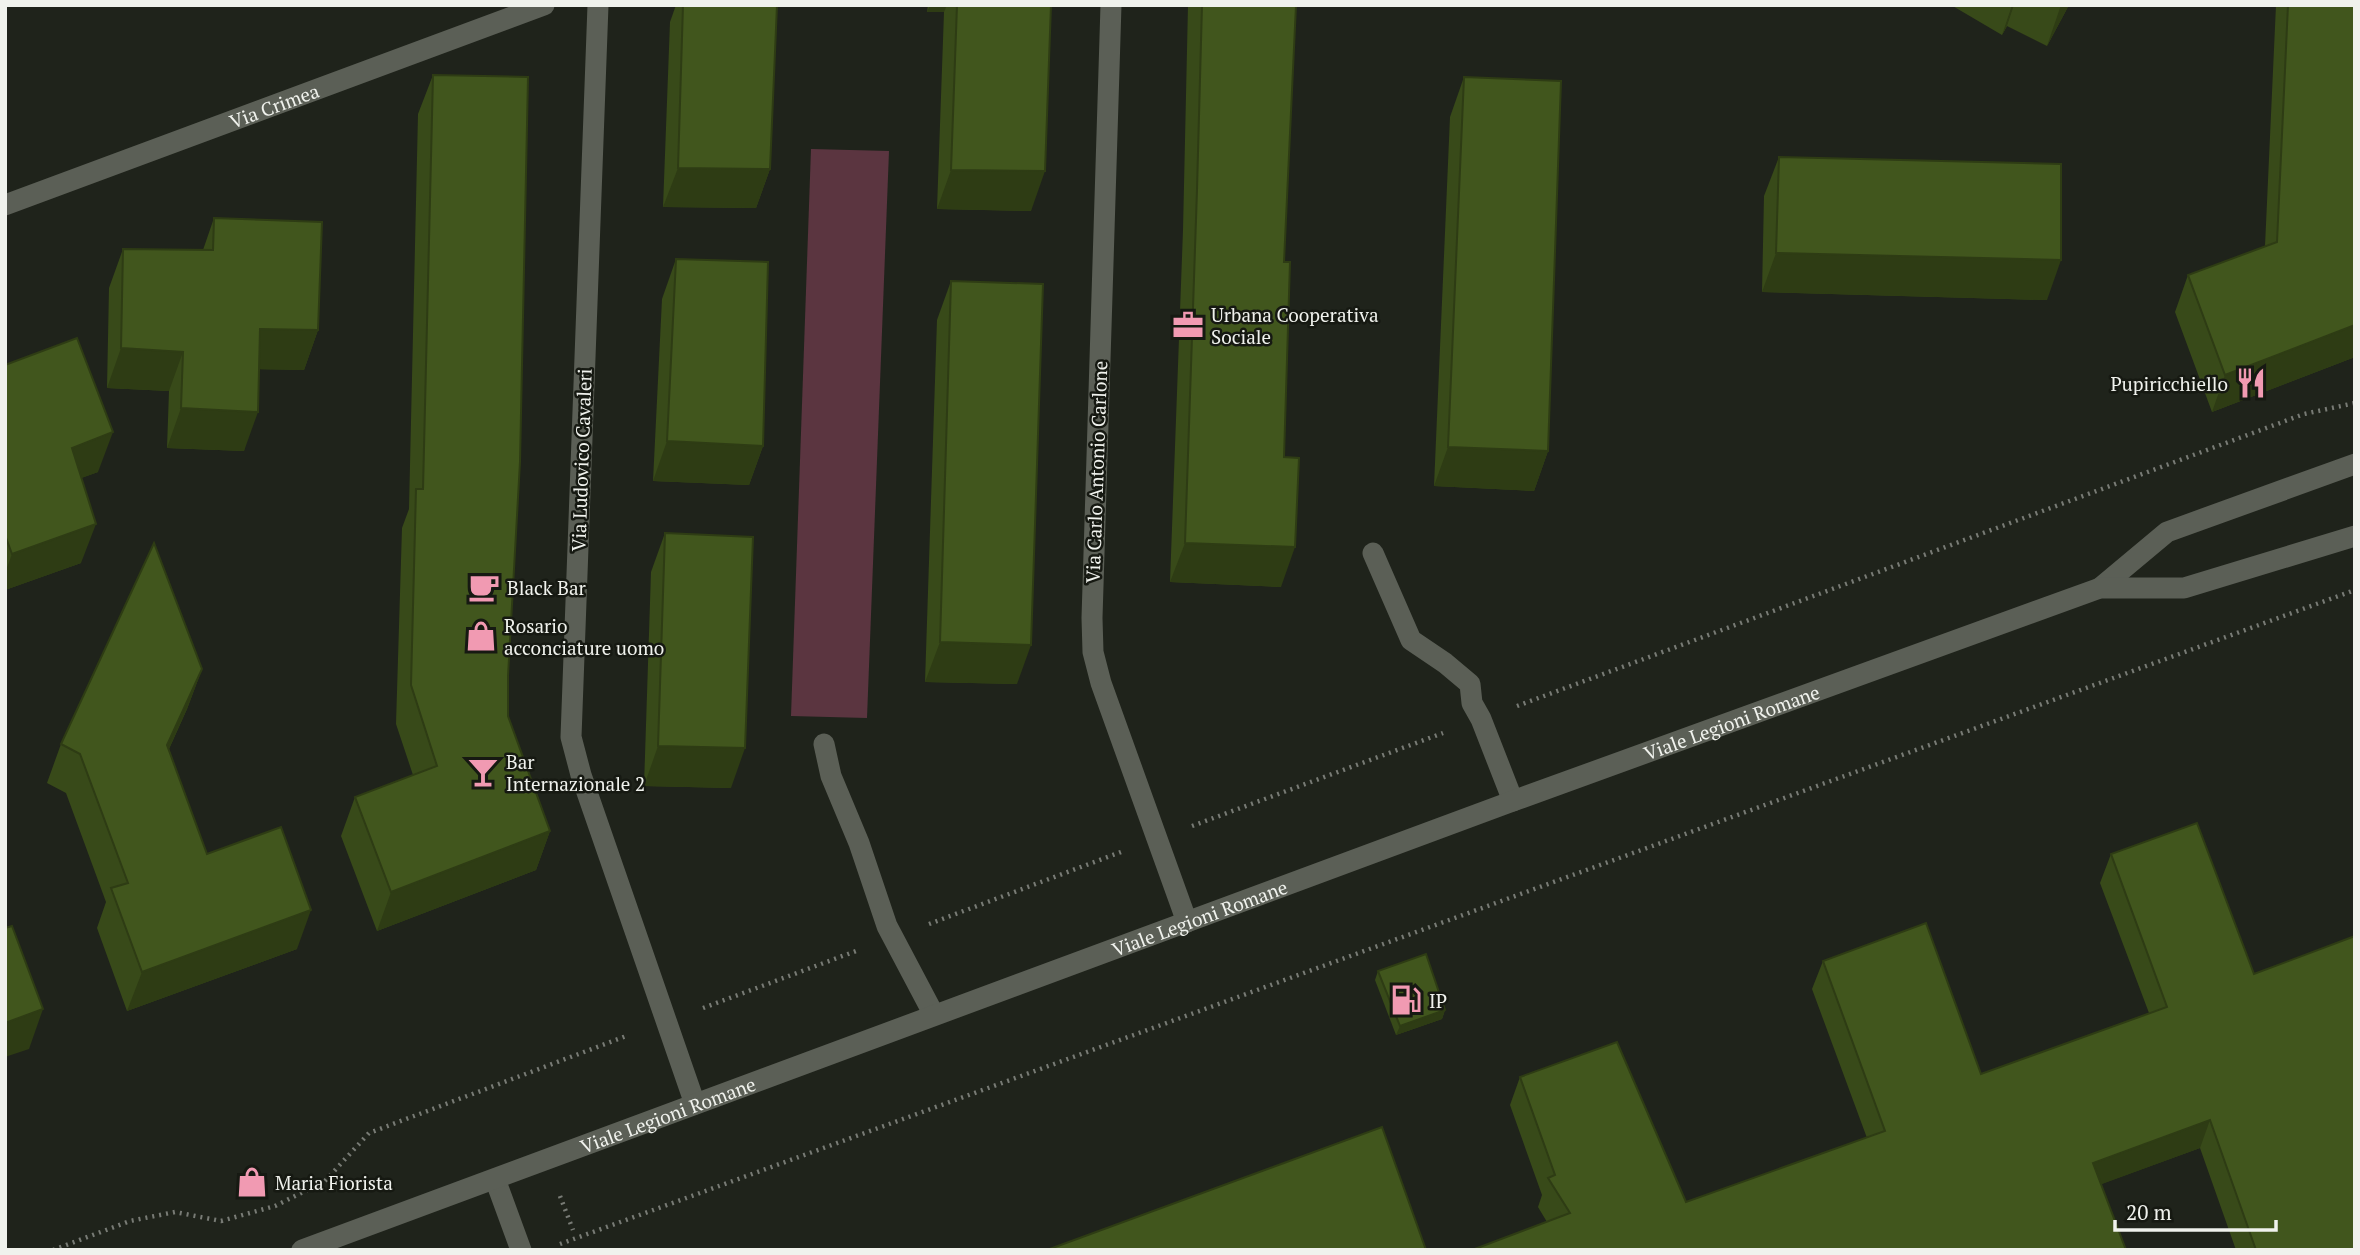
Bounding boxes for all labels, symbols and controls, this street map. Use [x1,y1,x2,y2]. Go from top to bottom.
street label: Via Crimea [226,77,323,133]
place label: Urbana Cooperativa Sociale [1211,302,1379,349]
office icon: Urbana Cooperativa Sociale [1171,308,1205,342]
street label: Via Carlo Antonio Carlone [1080,360,1112,584]
restaurant icon: Pupiricchiello [2234,366,2268,400]
street label: Via Ludovico Cavaleri [565,368,597,552]
place label: Pupiricchiello [2111,371,2228,396]
cafe icon: Black Bar [467,570,501,604]
place label: Black Bar [507,575,587,600]
place label: Rosario acconciature uomo [504,613,664,660]
shop icon: Rosario acconciature uomo [464,619,498,653]
street label: Viale Legioni Romane [1640,678,1823,765]
place label: Bar Internazionale 2 [506,749,645,796]
bar icon: Bar Internazionale 2 [466,755,500,789]
street label: Viale Legioni Romane [1108,873,1291,961]
fuel station icon: IP [1389,983,1423,1017]
place label: IP [1429,988,1447,1013]
street label: Viale Legioni Romane [576,1070,759,1158]
shop icon: Maria Fiorista [235,1165,269,1199]
place label: Maria Fiorista [275,1170,393,1195]
scale bar [2115,1188,2276,1232]
text: 20 m [2126,1198,2172,1226]

